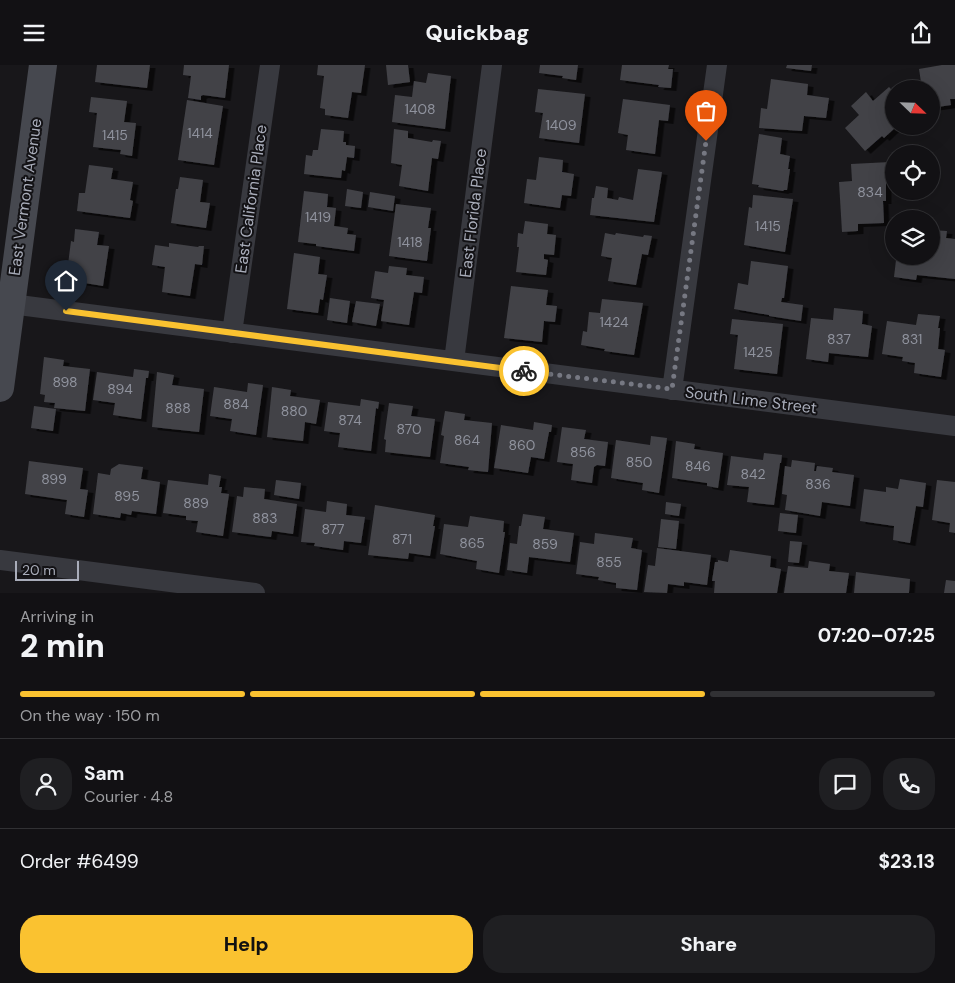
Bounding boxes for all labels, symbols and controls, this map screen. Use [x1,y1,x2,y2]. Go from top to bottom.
text: Quickbag [426,18,530,47]
icon: menu [20,19,48,47]
icon: share [907,19,935,47]
north arrow [885,80,940,135]
map controls [885,80,940,265]
pin [685,90,727,141]
icon: bag [692,97,720,125]
house number: 1408 [405,100,435,118]
house number: 1409 [545,116,577,134]
street label: East Vermont Avenue [4,117,46,277]
street label: East California Place [230,123,272,275]
house number: 1414 [187,124,213,142]
house number: 1415 [102,126,128,144]
button: locate [885,145,940,200]
street label: East Florida Place [455,147,491,279]
house number: 834 [857,183,883,201]
house number: 1419 [305,208,331,226]
button: layers [885,210,940,265]
house number: 1415 [755,217,781,235]
house number: 1418 [397,233,423,251]
pin [45,260,87,311]
icon: home [52,267,80,295]
house number: 1424 [599,313,629,331]
house number: 837 [827,330,851,348]
house number: 831 [902,330,922,348]
house number: 1425 [743,343,773,361]
courier [499,346,549,396]
icon: bike [510,357,538,385]
house number: 898 [52,373,78,391]
house number: 894 [107,380,133,398]
street label: South Lime Street [684,381,818,419]
house number: 884 [223,395,249,413]
house number: 888 [165,399,191,417]
house number: 880 [281,402,307,420]
house number: 874 [338,411,362,429]
house number: 870 [396,420,422,438]
house number: 864 [454,431,480,449]
house number: 860 [509,436,535,454]
house number: 856 [570,443,596,461]
house number: 850 [626,453,652,471]
house number: 846 [685,457,711,475]
house number: 842 [740,465,766,483]
house number: 899 [41,470,67,488]
house number: 836 [805,475,831,493]
house number: 895 [114,487,140,505]
house number: 889 [183,494,209,512]
house number: 883 [252,509,278,527]
house number: 877 [321,520,345,538]
house number: 871 [392,530,412,548]
house number: 865 [459,534,485,552]
house number: 859 [532,535,558,553]
house number: 855 [596,553,622,571]
scale bar [15,558,79,581]
text: 20 m [22,561,56,579]
text: Arriving in [20,606,94,627]
text: 07:20–07:25 [818,623,935,648]
text: 2 min [20,625,105,667]
text: On the way · 150 m [20,705,160,726]
button: person [20,758,72,810]
button: chat [819,758,871,810]
button: phone [883,758,935,810]
text: Sam [84,761,125,786]
text: Courier · 4.8 [84,786,173,807]
text: Order #6499 [20,849,139,874]
text: $23.13 [879,849,935,874]
button: Help [20,915,473,973]
button: Share [483,915,935,973]

